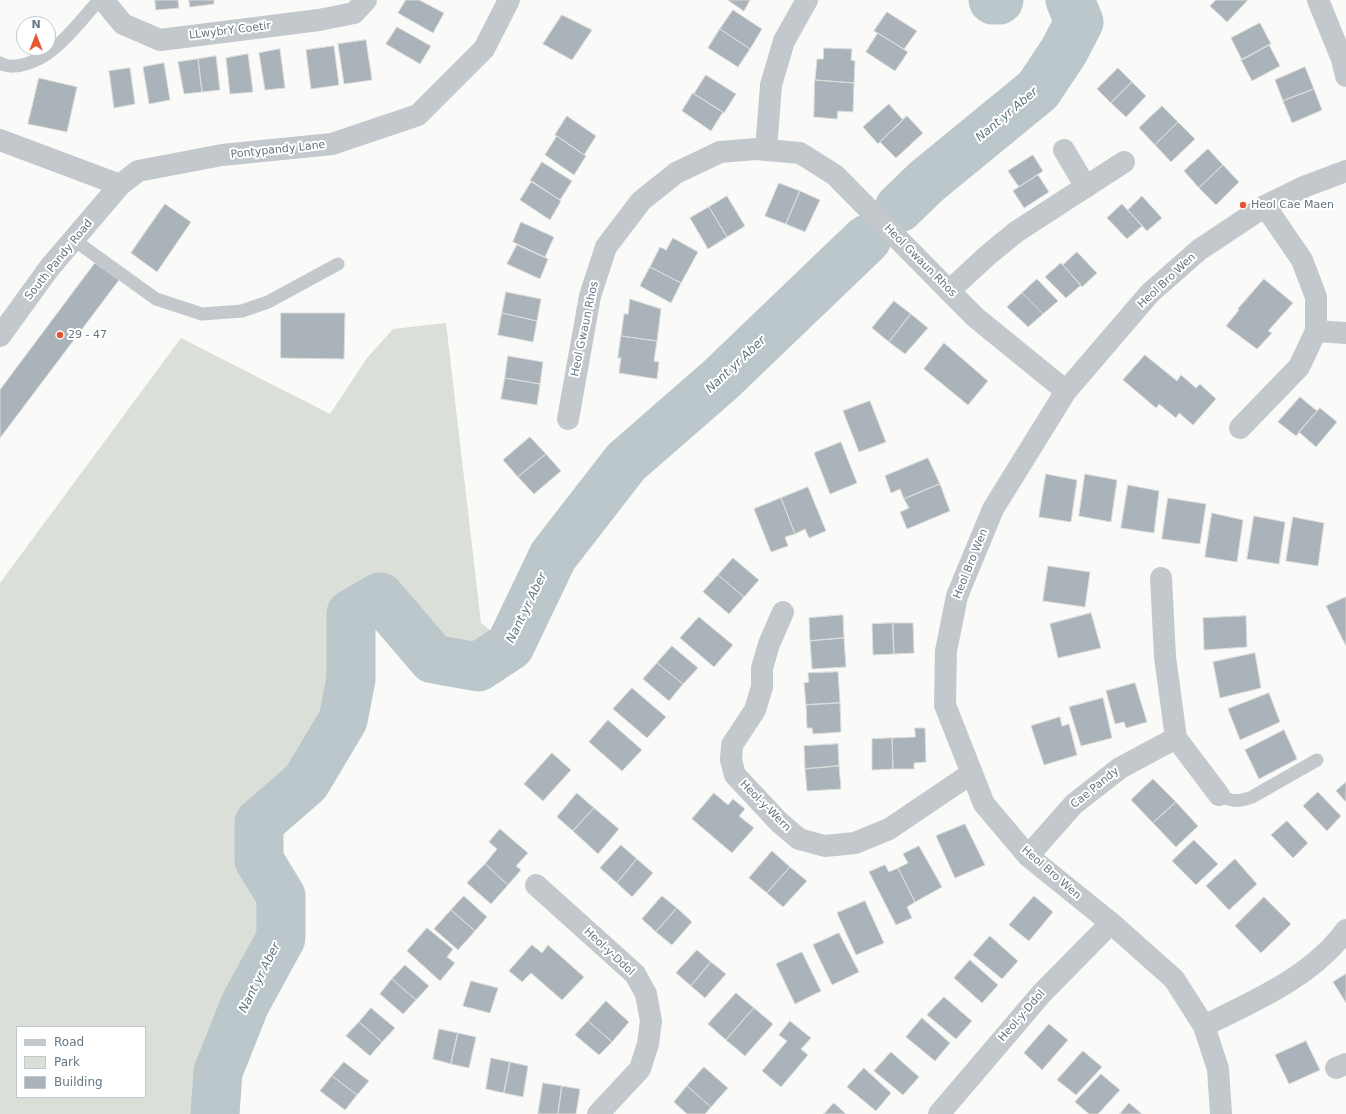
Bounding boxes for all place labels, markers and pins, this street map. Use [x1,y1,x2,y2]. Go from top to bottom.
place label: Heol Cae Maen [1251,198,1334,212]
marker: Heol Cae Maen [1238,200,1248,210]
place label: 29 - 47 [68,328,107,342]
marker: 29 - 47 [55,330,65,340]

